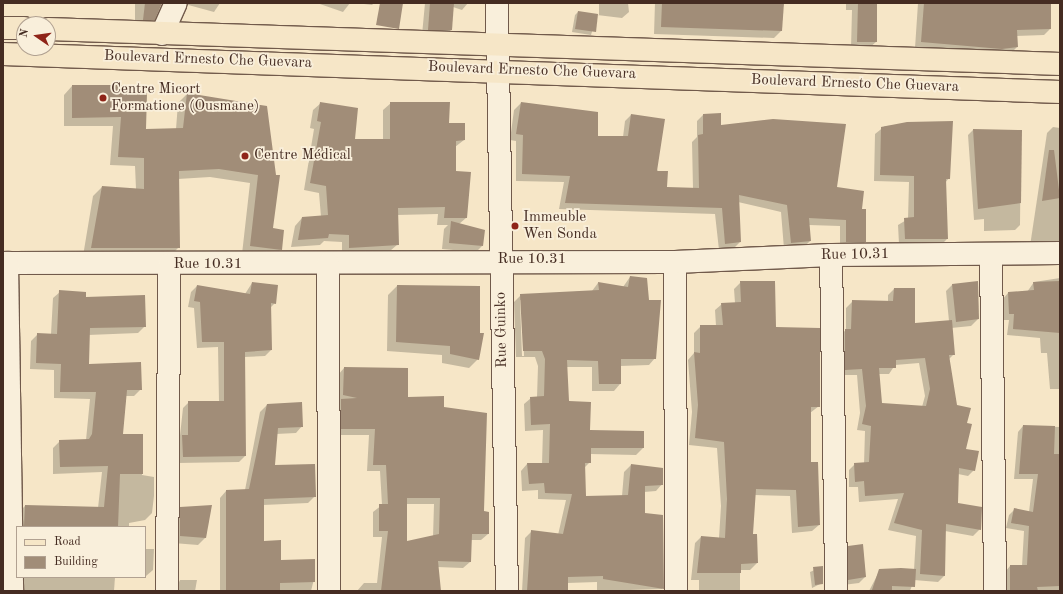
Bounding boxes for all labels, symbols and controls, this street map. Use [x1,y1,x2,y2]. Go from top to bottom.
north arrow [16,16,56,56]
text: N [18,28,31,39]
street label: Boulevard Ernesto Che Guevara [104,47,312,73]
street label: Boulevard Ernesto Che Guevara [428,58,636,84]
street label: Boulevard Ernesto Che Guevara [751,71,959,97]
place label: Centre Micort Formatione (Ousmane) [111,80,259,115]
marker: Centre Micort Formatione (Ousmane) [98,93,108,103]
place label: Centre Médical [254,147,351,165]
marker: Centre Médical [239,150,251,162]
place label: Immeuble Wen Sonda [523,208,597,243]
marker: Immeuble Wen Sonda [510,221,520,231]
street label: Rue 10.31 [820,245,890,265]
street label: Rue 10.31 [498,251,566,269]
street label: Rue 10.31 [174,256,242,274]
street label: Rue Guinko [492,292,512,368]
legend [16,526,146,578]
text: Road [54,536,81,548]
text: Building [54,556,98,568]

